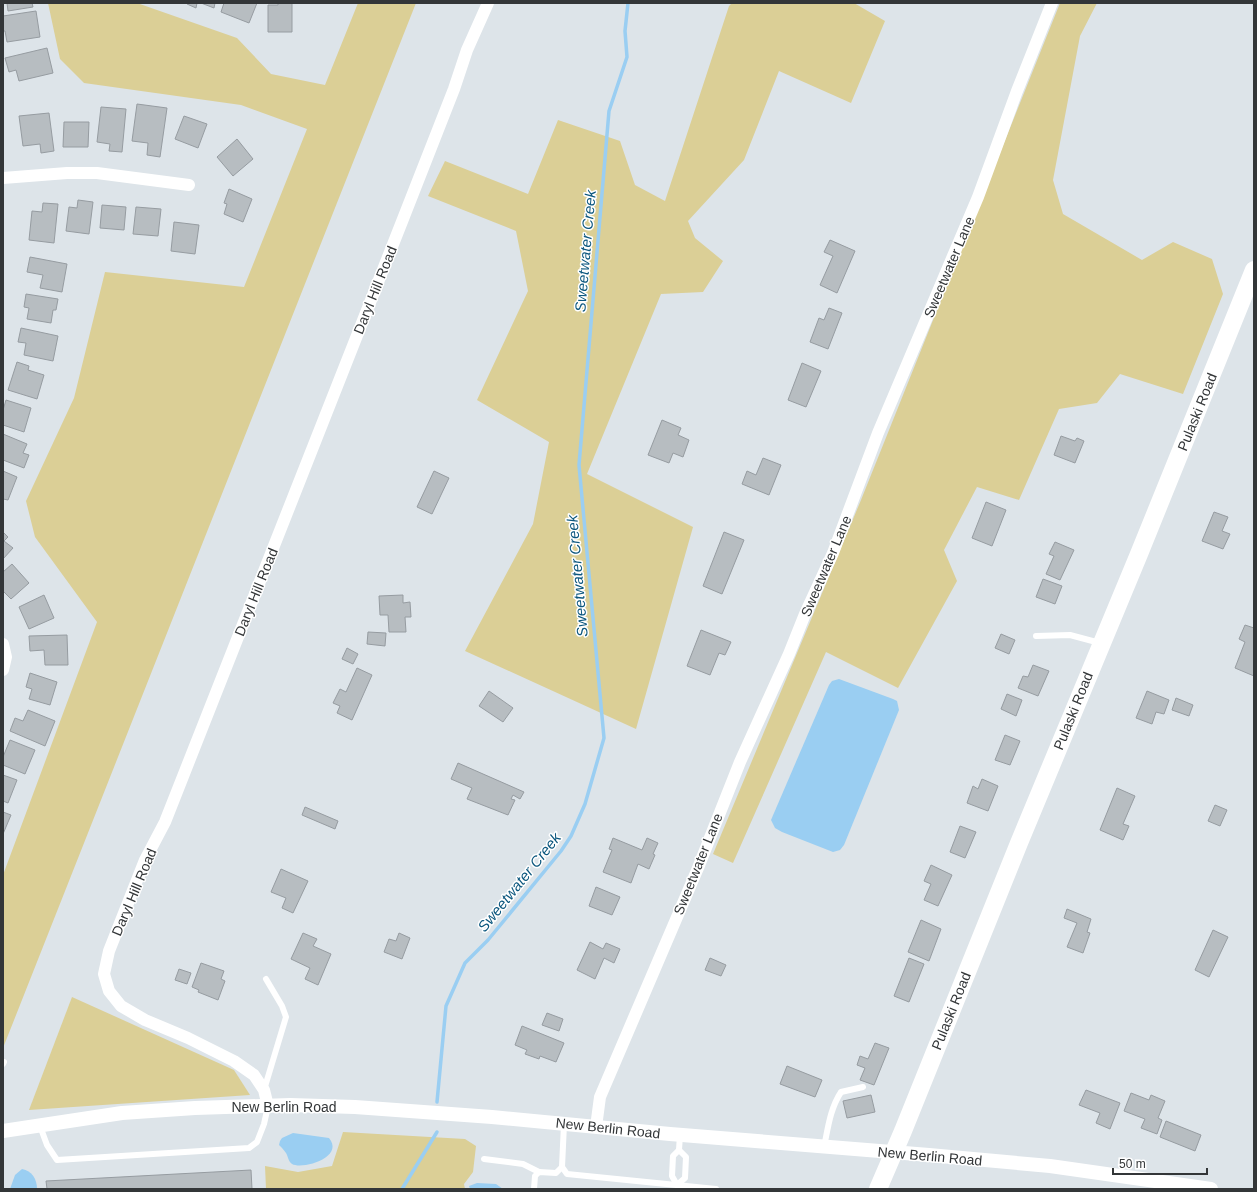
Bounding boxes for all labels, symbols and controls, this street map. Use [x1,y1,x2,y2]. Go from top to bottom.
water label: Sweetwater Creek [571,188,599,313]
street label: Sweetwater Lane [920,214,978,320]
street label: Daryl Hill Road [350,244,400,336]
street label: Pulaski Road [1174,371,1220,453]
water label: Sweetwater Creek [563,513,591,638]
street label: Sweetwater Lane [797,513,855,619]
street label: Daryl Hill Road [231,546,281,638]
street label: Pulaski Road [1050,670,1096,752]
street label: Sweetwater Lane [670,811,726,917]
water label: Sweetwater Creek [474,828,565,935]
street label: Daryl Hill Road [108,846,160,938]
street label: Pulaski Road [928,970,974,1052]
street label: New Berlin Road [231,1099,337,1115]
street label: New Berlin Road [555,1115,661,1141]
street label: New Berlin Road [877,1143,983,1169]
scale bar [1113,1150,1207,1176]
text: 50 m [1119,1157,1146,1171]

